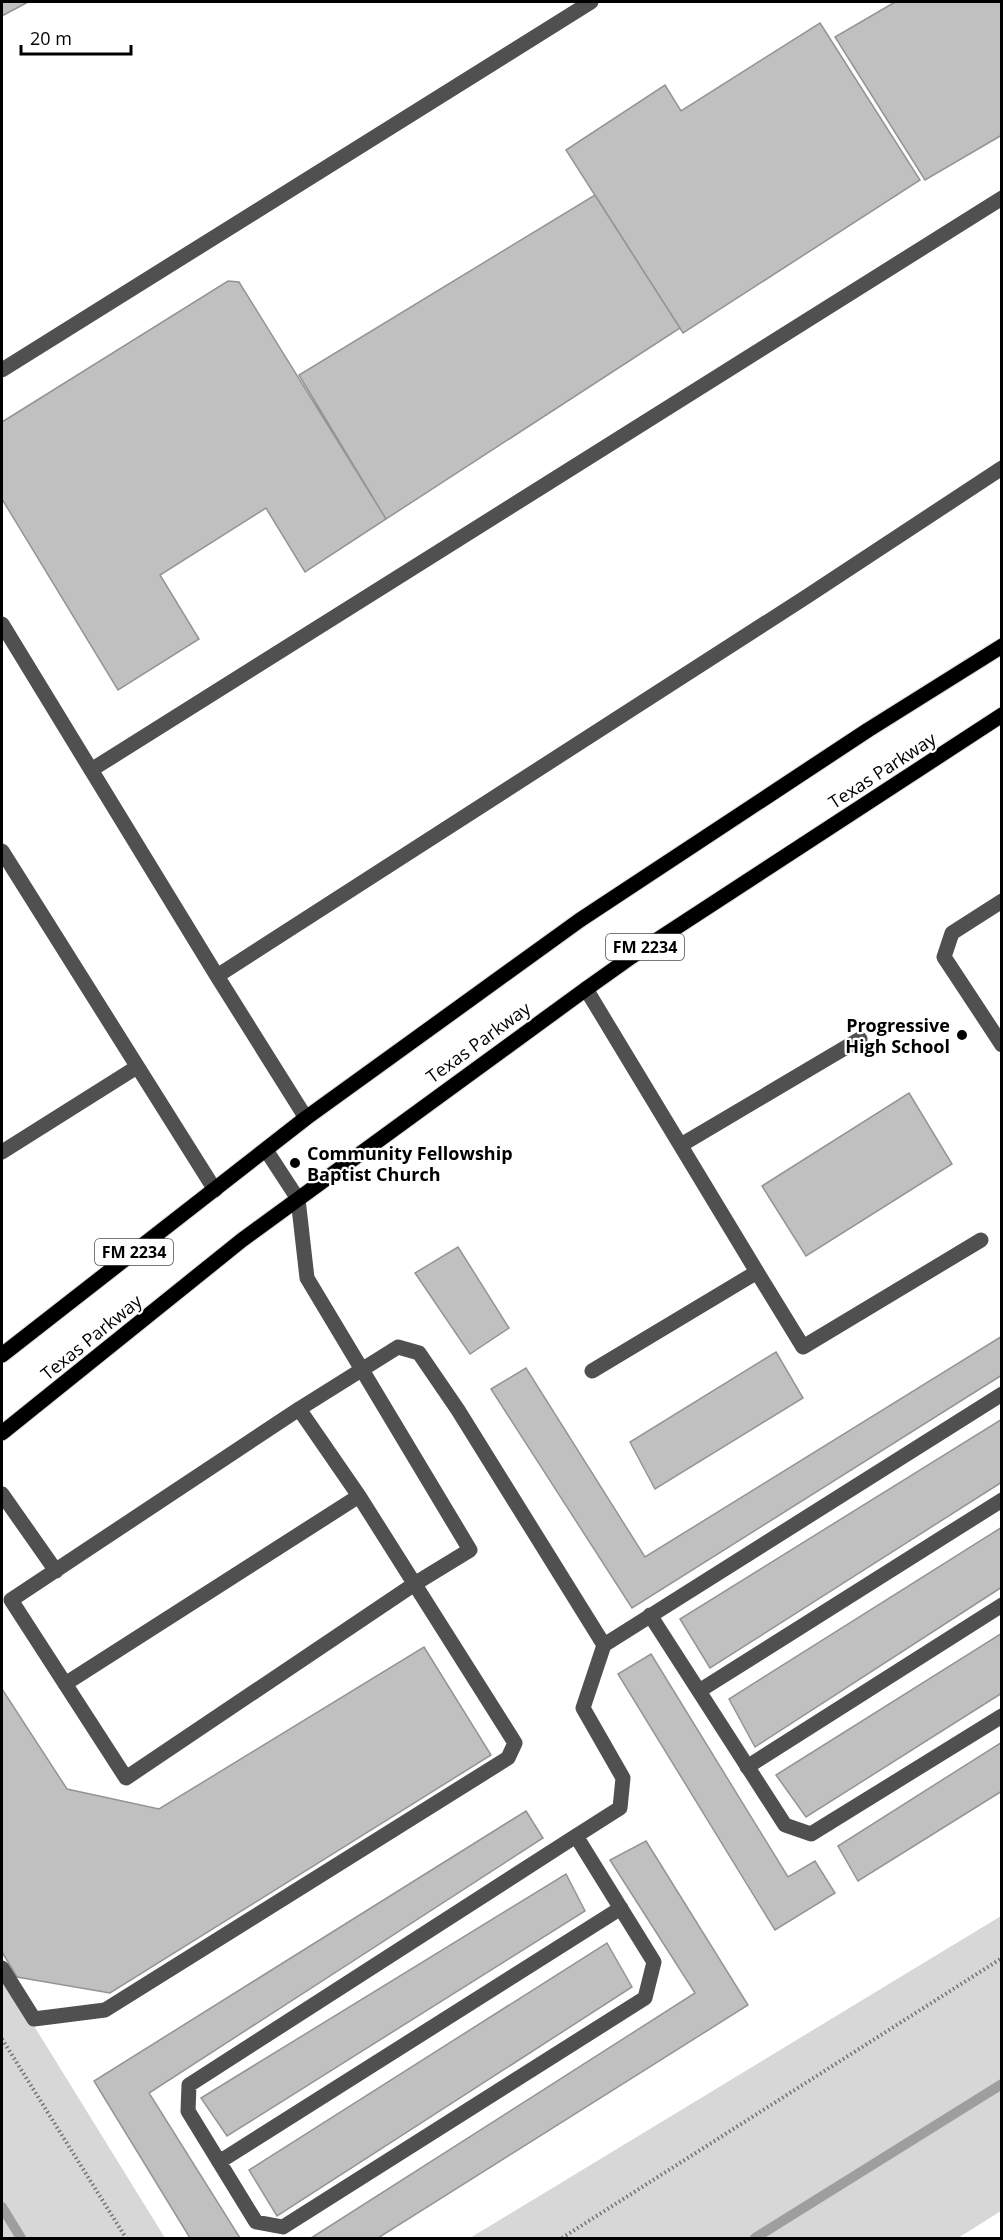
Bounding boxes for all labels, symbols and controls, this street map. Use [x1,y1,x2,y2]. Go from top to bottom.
scale bar [21,18,130,56]
text: 20 m [30,26,72,50]
street label: Texas Parkway [824,726,941,814]
road number: FM 2234 [606,934,684,960]
street label: Texas Parkway [421,995,536,1088]
place label: Progressive High School [845,1013,950,1058]
marker: Progressive High School [955,1028,969,1042]
place label: Community Fellowship Baptist Church [307,1141,513,1186]
marker: Community Fellowship Baptist Church [288,1156,302,1170]
road number: FM 2234 [95,1239,173,1265]
street label: Texas Parkway [36,1288,147,1385]

